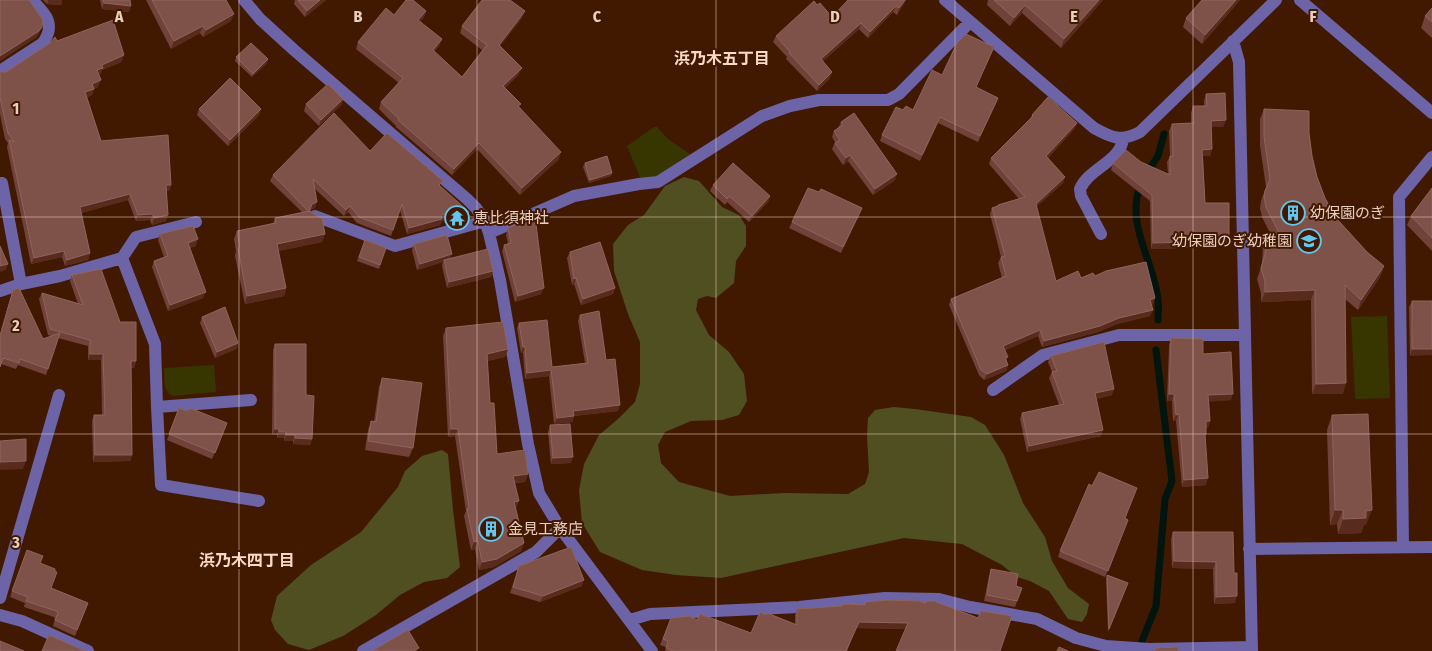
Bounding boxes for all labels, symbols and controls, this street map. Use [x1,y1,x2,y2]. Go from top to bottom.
text: A [114,7,124,26]
text: B [354,7,363,26]
text: C [593,7,602,26]
text: D [830,7,840,26]
text: E [1070,7,1078,26]
text: F [1309,7,1317,26]
district label: 浜乃木五丁目 [674,49,770,68]
text: 1 [13,99,19,118]
building icon: 幼保園のぎ [1280,200,1306,226]
place label: 幼保園のぎ [1310,204,1385,222]
temple icon: 恵比須神社 [444,205,470,231]
place label: 恵比須神社 [474,209,549,227]
school or university icon: 幼保園のぎ幼稚園 [1296,228,1322,254]
place label: 幼保園のぎ幼稚園 [1172,232,1292,250]
text: 2 [11,316,20,335]
building icon: 金見工務店 [478,516,504,542]
place label: 金見工務店 [508,520,583,538]
text: 3 [11,533,20,552]
district label: 浜乃木四丁目 [199,551,295,570]

